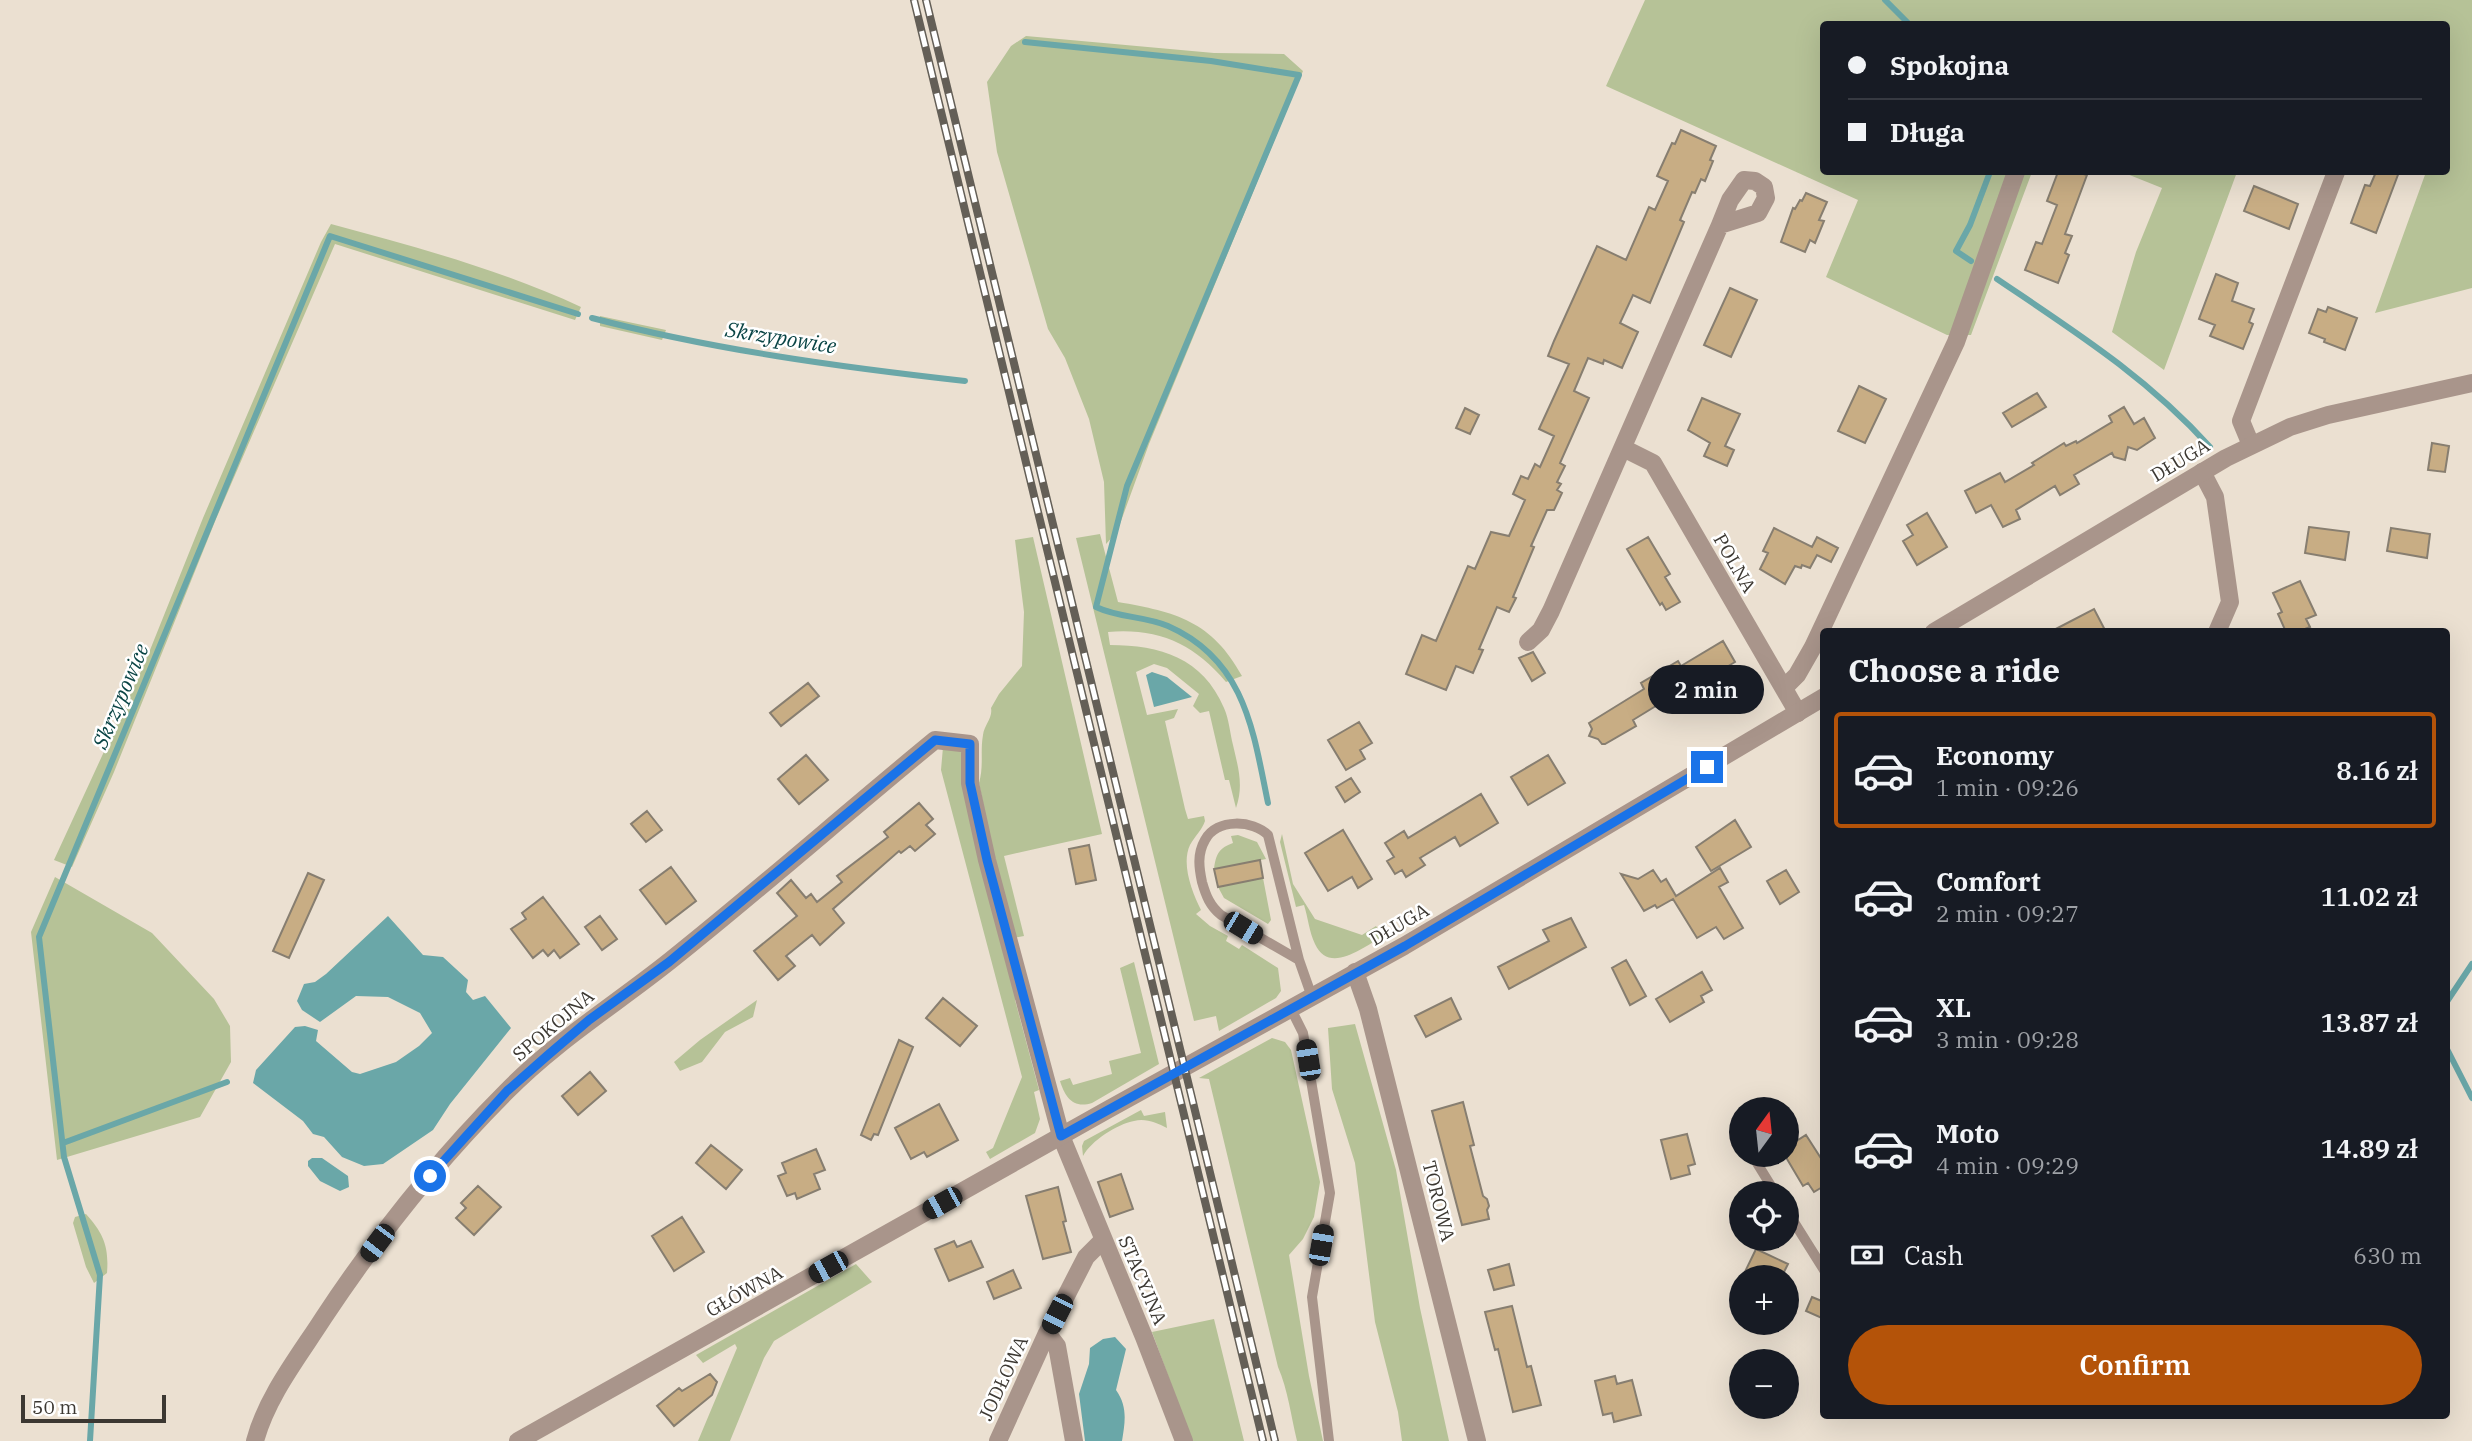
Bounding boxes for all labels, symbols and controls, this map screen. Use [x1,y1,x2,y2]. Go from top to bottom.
text: Spokojna [1890,48,2009,82]
text: Długa [1890,115,1965,149]
water label: Skrzypowice [723,314,839,360]
street label: DŁUGA [2146,433,2214,487]
street label: POLNA [1709,529,1761,597]
water label: Skrzypowice [85,639,155,754]
text: Choose a ride [1848,649,2060,691]
callout: 2 min [1649,666,1765,714]
text: 2 min [1674,674,1738,704]
text: Economy [1936,738,2054,772]
icon: car [1852,739,1915,802]
route end [1691,751,1723,783]
text: 8.16 zł [2336,753,2418,787]
text: 1 min · 09:26 [1936,772,2079,802]
text: Comfort [1936,864,2041,898]
icon: car [1852,865,1915,928]
text: 11.02 zł [2321,879,2418,913]
street label: DŁUGA [1365,897,1433,951]
text: 2 min · 09:27 [1936,898,2079,928]
car [1220,908,1267,948]
street label: SPOKOJNA [507,984,599,1066]
text: XL [1936,990,1971,1024]
icon: car [1852,991,1915,1054]
text: 13.87 zł [2321,1005,2418,1039]
text: 3 min · 09:28 [1936,1024,2079,1054]
car [1295,1038,1322,1082]
north arrow [1729,1097,1799,1167]
map controls [1729,1097,1799,1419]
text: Moto [1936,1116,1999,1150]
icon: car [1852,1117,1915,1180]
text: 14.89 zł [2321,1131,2418,1165]
text: 4 min · 09:29 [1936,1150,2079,1180]
street label: TOROWA [1417,1158,1461,1244]
route start [414,1160,446,1192]
button: locate [1729,1181,1799,1251]
car [919,1184,966,1222]
car [356,1220,399,1266]
car [1308,1222,1335,1268]
street label: STACYJNA [1113,1232,1173,1328]
icon: cash [1848,1236,1886,1274]
text: Cash [1904,1238,1964,1272]
text: 630 m [2353,1240,2422,1270]
car [805,1248,852,1286]
street label: GŁÓWNA [701,1260,787,1322]
button: + [1729,1265,1799,1335]
car [1039,1291,1076,1337]
button: Confirm [1848,1325,2422,1405]
street label: JODŁOWA [973,1332,1033,1424]
button: − [1729,1349,1799,1419]
scale bar [21,1392,166,1424]
text: 50 m [32,1395,77,1419]

